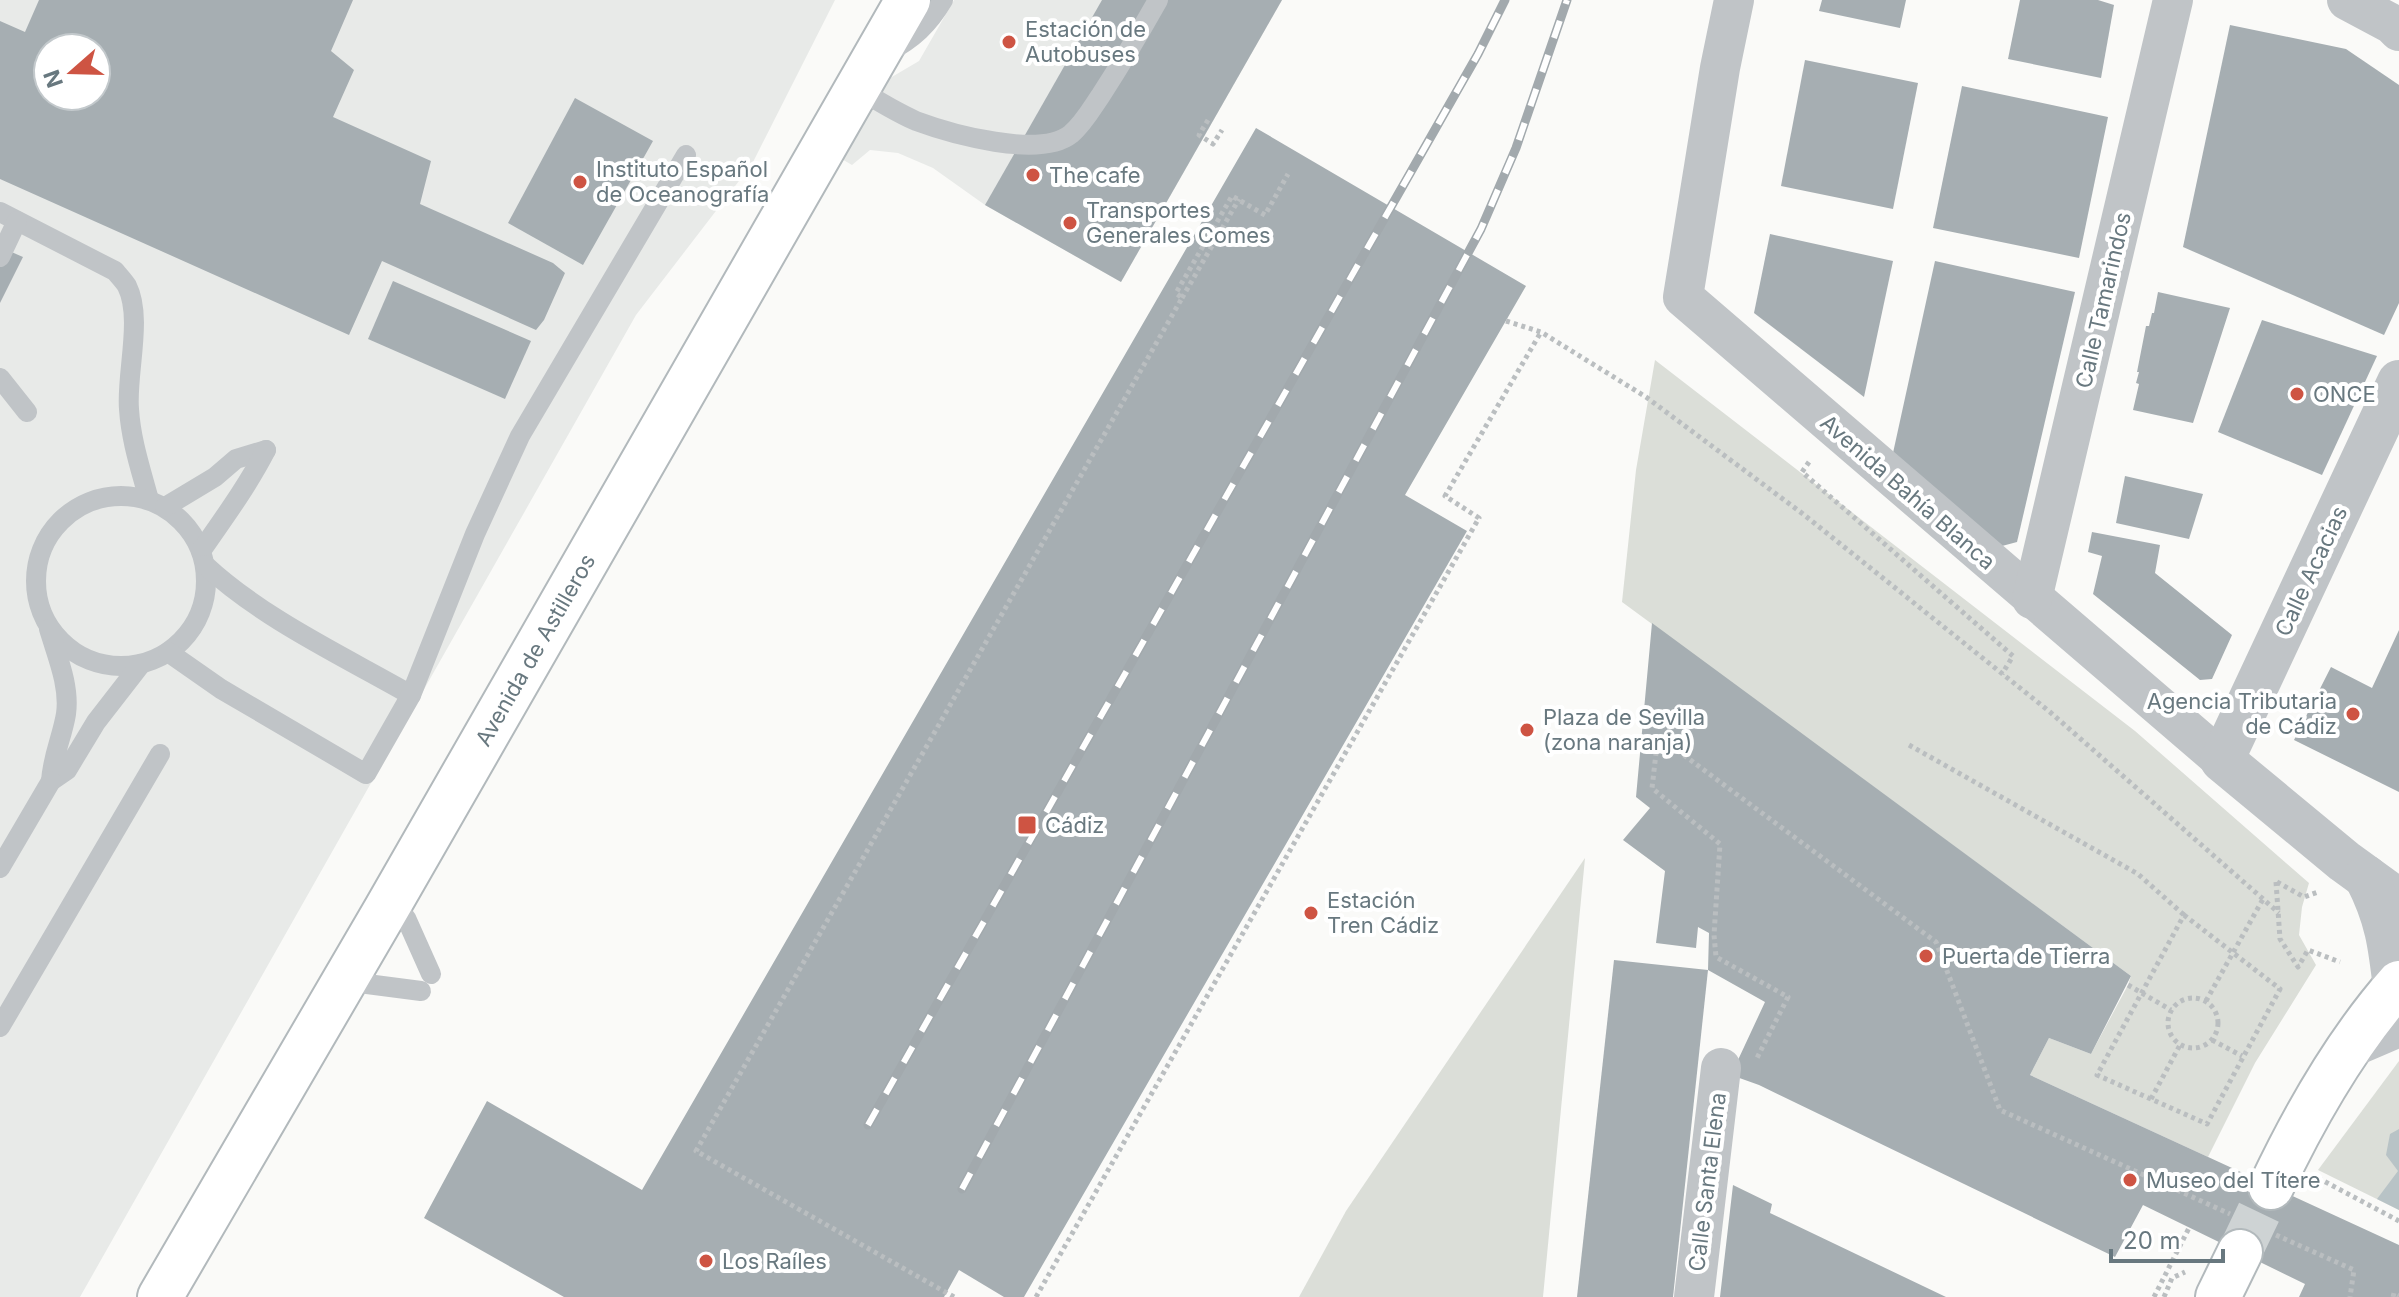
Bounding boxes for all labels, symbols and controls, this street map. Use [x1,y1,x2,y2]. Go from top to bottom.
place label: Estación de Autobuses [1025,16,1146,67]
north arrow [32,32,112,112]
marker: Estación de Autobuses [1000,33,1018,51]
text: N [38,67,68,91]
place label: Instituto Español de Oceanografía [596,156,769,207]
place label: The cafe [1049,162,1141,188]
marker: The cafe [1024,166,1042,184]
marker: Instituto Español de Oceanografía [571,173,589,191]
place label: Transportes Generales Comes [1086,197,1271,248]
street label: Calle Tamarindos [2070,209,2136,391]
marker: Transportes Generales Comes [1061,214,1079,232]
place label: ONCE [2313,381,2376,407]
marker: ONCE [2288,385,2306,403]
street label: Avenida Bahía Blanca [1815,409,2001,575]
street label: Calle Acacias [2270,502,2352,640]
street label: Avenida de Astilleros [470,549,600,750]
place label: Agencia Tributaria de Cádiz [2147,688,2337,739]
place label: Plaza de Sevilla (zona naranja) [1543,704,1705,755]
marker: Agencia Tributaria de Cádiz [2344,705,2362,723]
marker: Plaza de Sevilla (zona naranja) [1518,721,1536,739]
place label: Cádiz [1045,812,1104,838]
marker: Cádiz [1016,814,1038,836]
place label: Estación Tren Cádiz [1327,887,1439,938]
marker: Estación Tren Cádiz [1302,904,1320,922]
place label: Puerta de Tierra [1942,943,2110,969]
marker: Puerta de Tierra [1917,947,1935,965]
street label: Calle Santa Elena [1683,1091,1731,1273]
place label: Museo del Títere [2146,1167,2321,1193]
marker: Museo del Títere [2121,1171,2139,1189]
scale bar [2111,1213,2223,1263]
text: 20 m [2123,1226,2181,1255]
place label: Los Raíles [722,1248,827,1274]
marker: Los Raíles [697,1252,715,1270]

